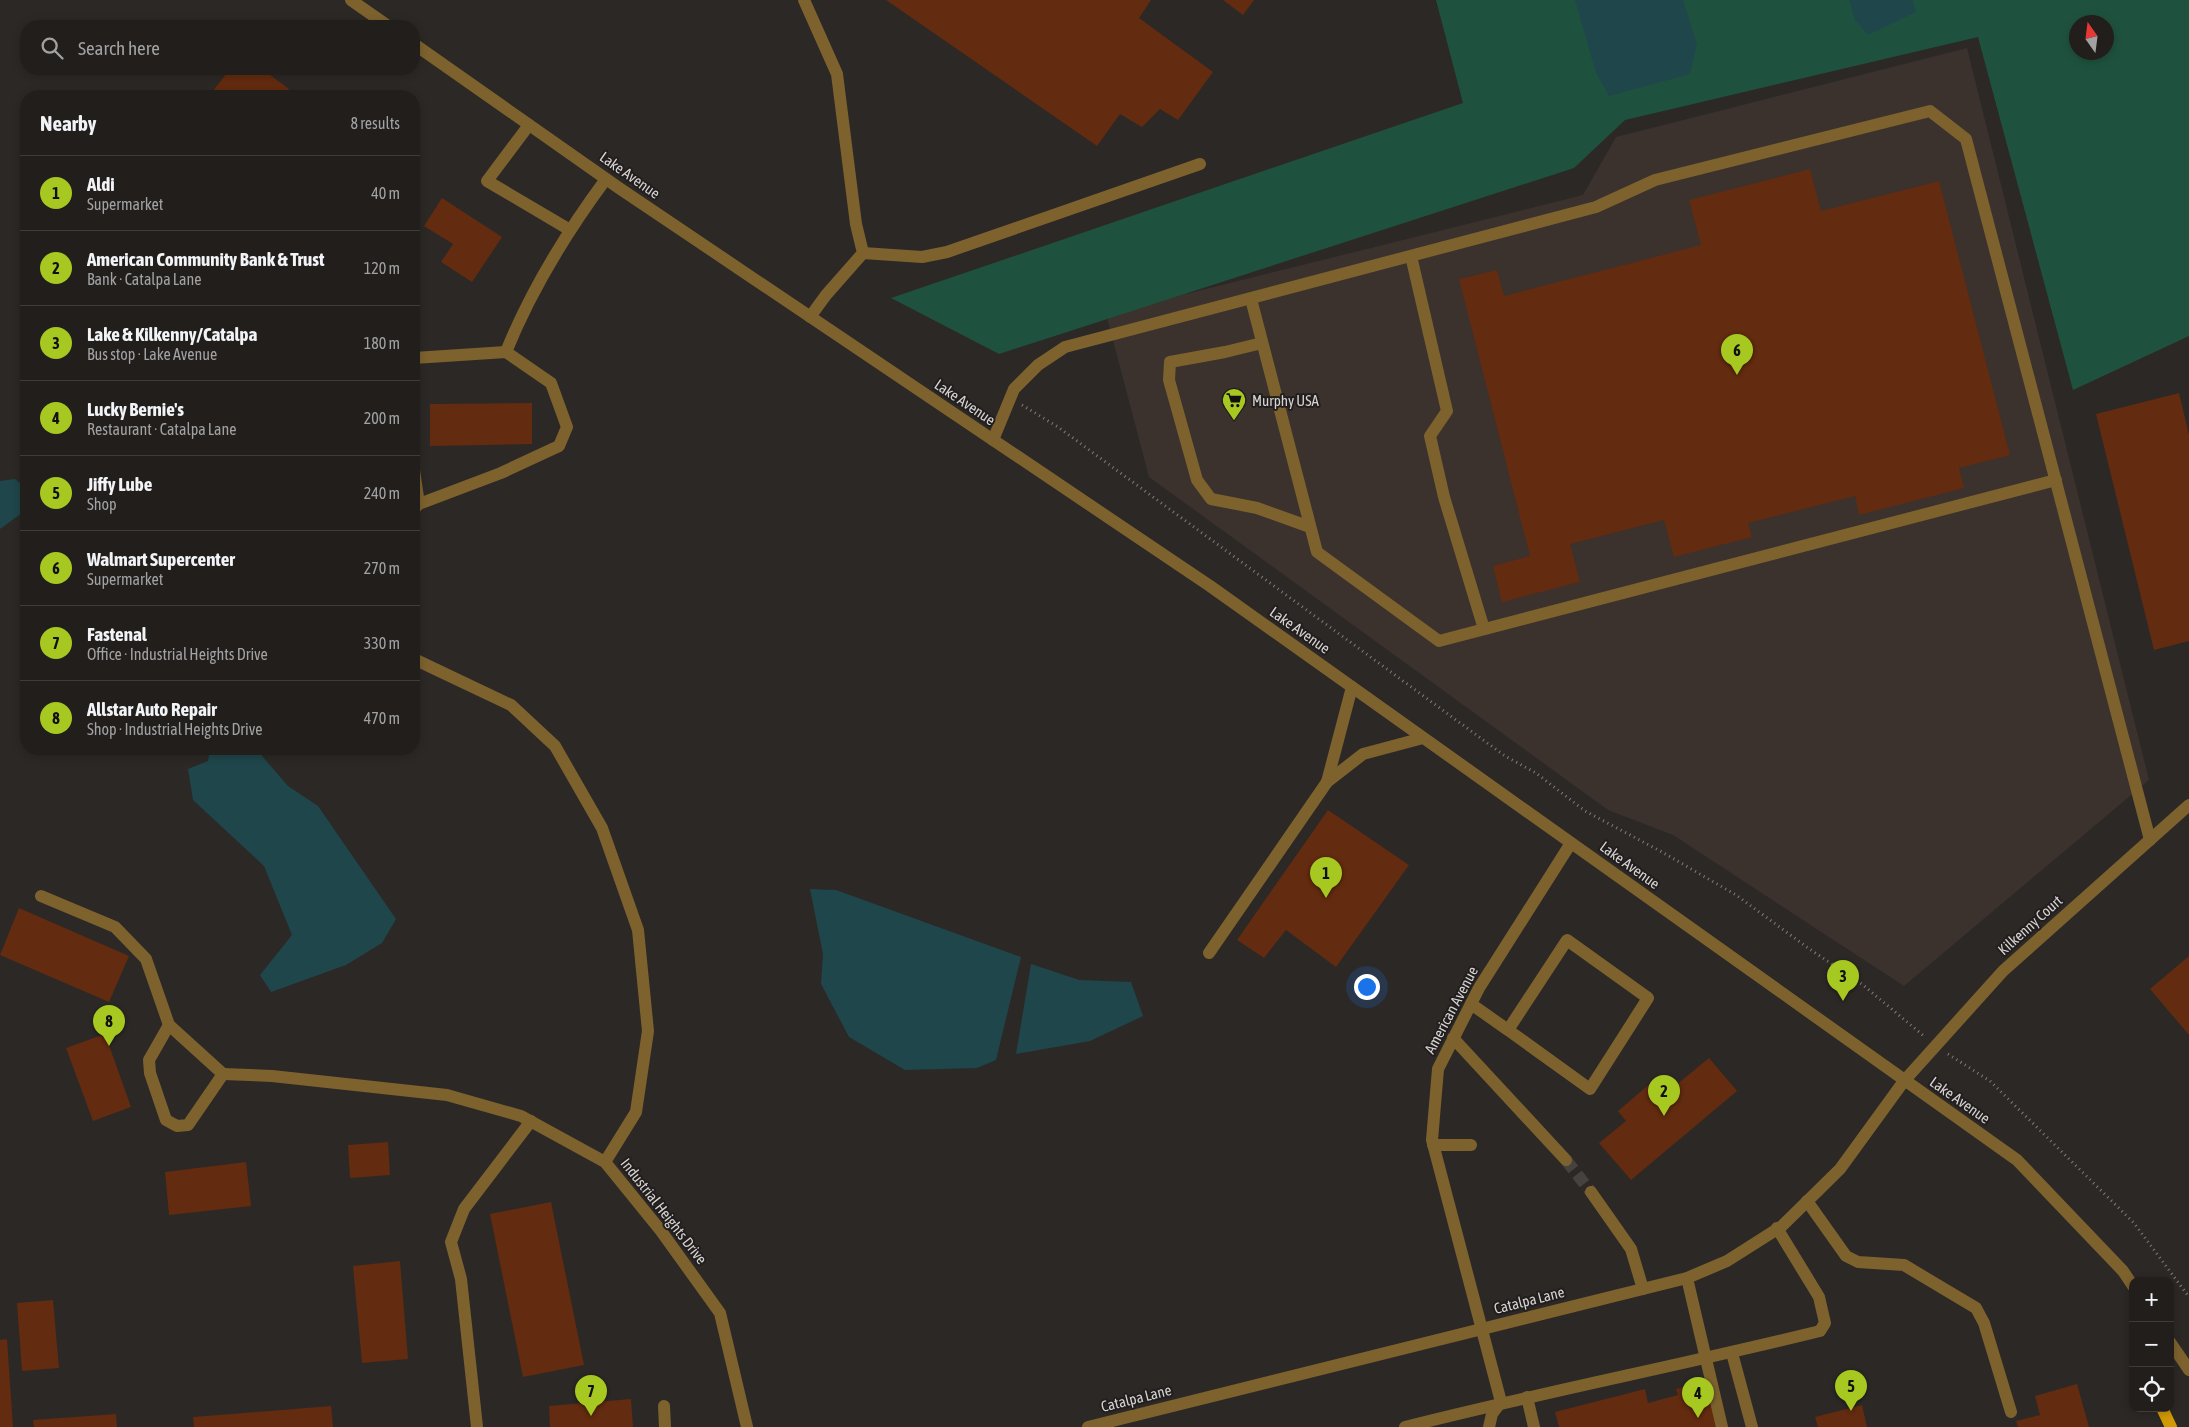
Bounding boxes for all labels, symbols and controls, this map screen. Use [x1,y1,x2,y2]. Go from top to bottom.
north arrow [2069,15,2114,60]
search box [20,20,420,75]
icon: search [38,34,66,62]
text: Search here [78,37,160,59]
text: Nearby [40,111,96,135]
text: 8 results [350,114,400,132]
street label: Lake Avenue [597,148,663,202]
text: Aldi [87,173,115,195]
text: 1 [52,184,60,202]
text: 40 m [371,184,400,202]
text: Supermarket [87,195,163,213]
text: American Community Bank & Trust [87,248,324,270]
text: 2 [52,259,60,277]
text: 120 m [364,259,400,277]
text: Bank · Catalpa Lane [87,270,201,288]
text: Lake & Kilkenny/Catalpa [87,323,257,345]
text: 3 [52,334,60,352]
text: 180 m [364,334,400,352]
pin: 6 [1721,334,1753,375]
text: Bus stop · Lake Avenue [87,345,217,363]
street label: Lake Avenue [931,376,999,429]
supermarket icon: Murphy USA [1221,387,1247,421]
place label: Murphy USA [1252,392,1319,409]
text: Lucky Bernie's [87,398,184,420]
text: 4 [52,409,60,427]
text: 200 m [364,409,400,427]
text: Restaurant · Catalpa Lane [87,420,237,438]
text: Jiffy Lube [87,473,152,495]
text: 5 [52,484,60,502]
text: 240 m [364,484,400,502]
text: Shop [87,495,117,513]
text: Walmart Supercenter [87,548,235,570]
text: 6 [52,559,60,577]
text: 270 m [364,559,400,577]
text: Supermarket [87,570,163,588]
street label: Lake Avenue [1267,603,1333,657]
text: Fastenal [87,623,147,645]
text: 7 [52,634,60,652]
text: 330 m [364,634,400,652]
text: Office · Industrial Heights Drive [87,645,268,663]
text: Allstar Auto Repair [87,698,217,720]
text: 8 [52,709,60,727]
text: 470 m [364,709,400,727]
text: Shop · Industrial Heights Drive [87,720,262,738]
street label: Lake Avenue [1597,838,1663,892]
pin: 1 [1310,857,1342,898]
street label: Kilkenny Court [1994,892,2066,958]
pin: 3 [1827,960,1859,1001]
street label: American Avenue [1421,963,1481,1056]
your location [1354,974,1380,1000]
pin: 8 [93,1005,125,1046]
street label: Lake Avenue [1927,1073,1993,1127]
pin: 2 [1648,1075,1680,1116]
street label: Industrial Heights Drive [617,1155,711,1267]
map controls [2129,1277,2174,1412]
button: + [2129,1277,2174,1322]
street label: Catalpa Lane [1492,1283,1566,1317]
button: − [2129,1322,2174,1367]
button: locate [2129,1367,2174,1412]
pin: 5 [1835,1370,1867,1411]
pin: 7 [575,1375,607,1416]
pin: 4 [1682,1377,1714,1418]
street label: Catalpa Lane [1099,1381,1173,1415]

